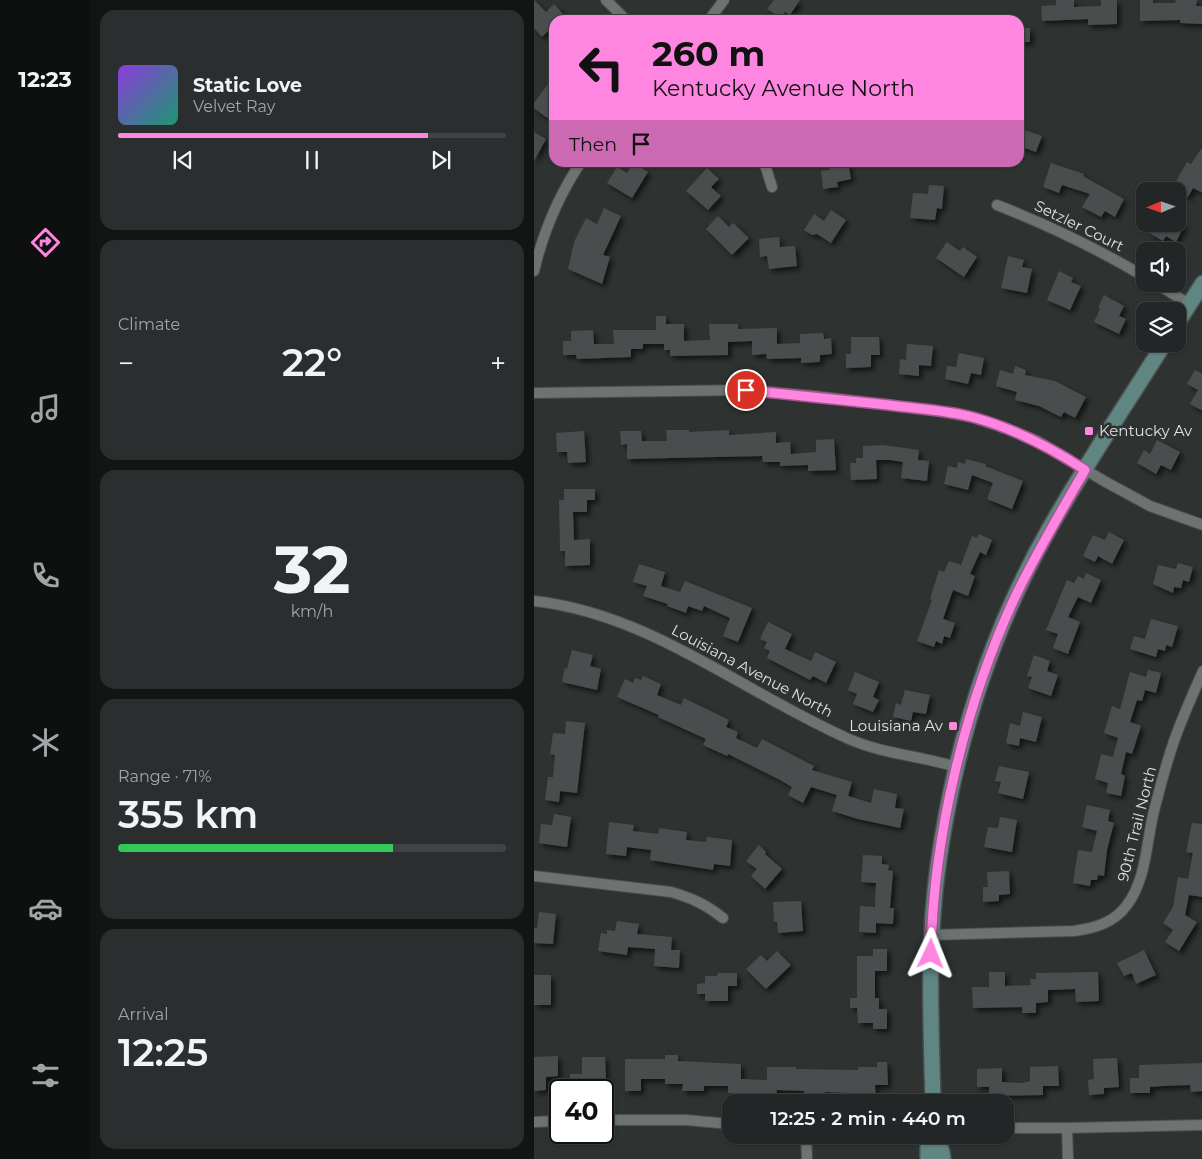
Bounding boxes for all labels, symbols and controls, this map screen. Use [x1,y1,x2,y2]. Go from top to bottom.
text: 260 m [652,32,765,75]
icon: left [569,35,634,100]
text: 12:23 [18,66,72,93]
text: Static Love [193,74,302,97]
text: Kentucky Avenue North [652,75,915,102]
text: Velvet Ray [193,97,275,116]
icon: arrive [627,130,655,158]
text: Then [569,133,617,156]
icon: previous [169,146,197,174]
icon: pause [298,146,326,174]
icon: next [427,146,455,174]
north arrow [1136,182,1186,232]
map controls [1136,182,1186,352]
street label: Setzler Court [1031,196,1127,255]
icon: directions [28,225,63,260]
button: sound [1136,242,1186,292]
button: layers [1136,302,1186,352]
text: Climate [118,315,180,334]
text: 22° [282,339,342,386]
text: − [118,346,134,380]
text: + [490,346,506,380]
pin [725,369,767,411]
icon: arrive [732,376,760,404]
icon: music [28,391,63,426]
place label: Kentucky Av [1099,421,1193,440]
marker: Kentucky Av [1083,425,1095,437]
text: 32 [274,530,350,609]
icon: phone [28,558,63,593]
text: km/h [291,602,333,621]
street label: Louisiana Avenue North [668,620,836,721]
place label: Louisiana Av [849,716,944,735]
marker: Louisiana Av [947,720,959,732]
icon: climate [28,725,63,760]
street label: 90th Trail North [1113,764,1160,883]
text: Range · 71% [118,767,211,786]
text: 355 km [118,791,258,838]
icon: car [28,891,63,926]
position arrow [904,927,956,979]
text: Arrival [118,1005,168,1024]
text: 12:25 [118,1029,208,1076]
icon: filters [28,1058,63,1093]
speed limit sign: 40 [549,1079,614,1144]
text: 12:25 · 2 min · 440 m [770,1107,966,1130]

